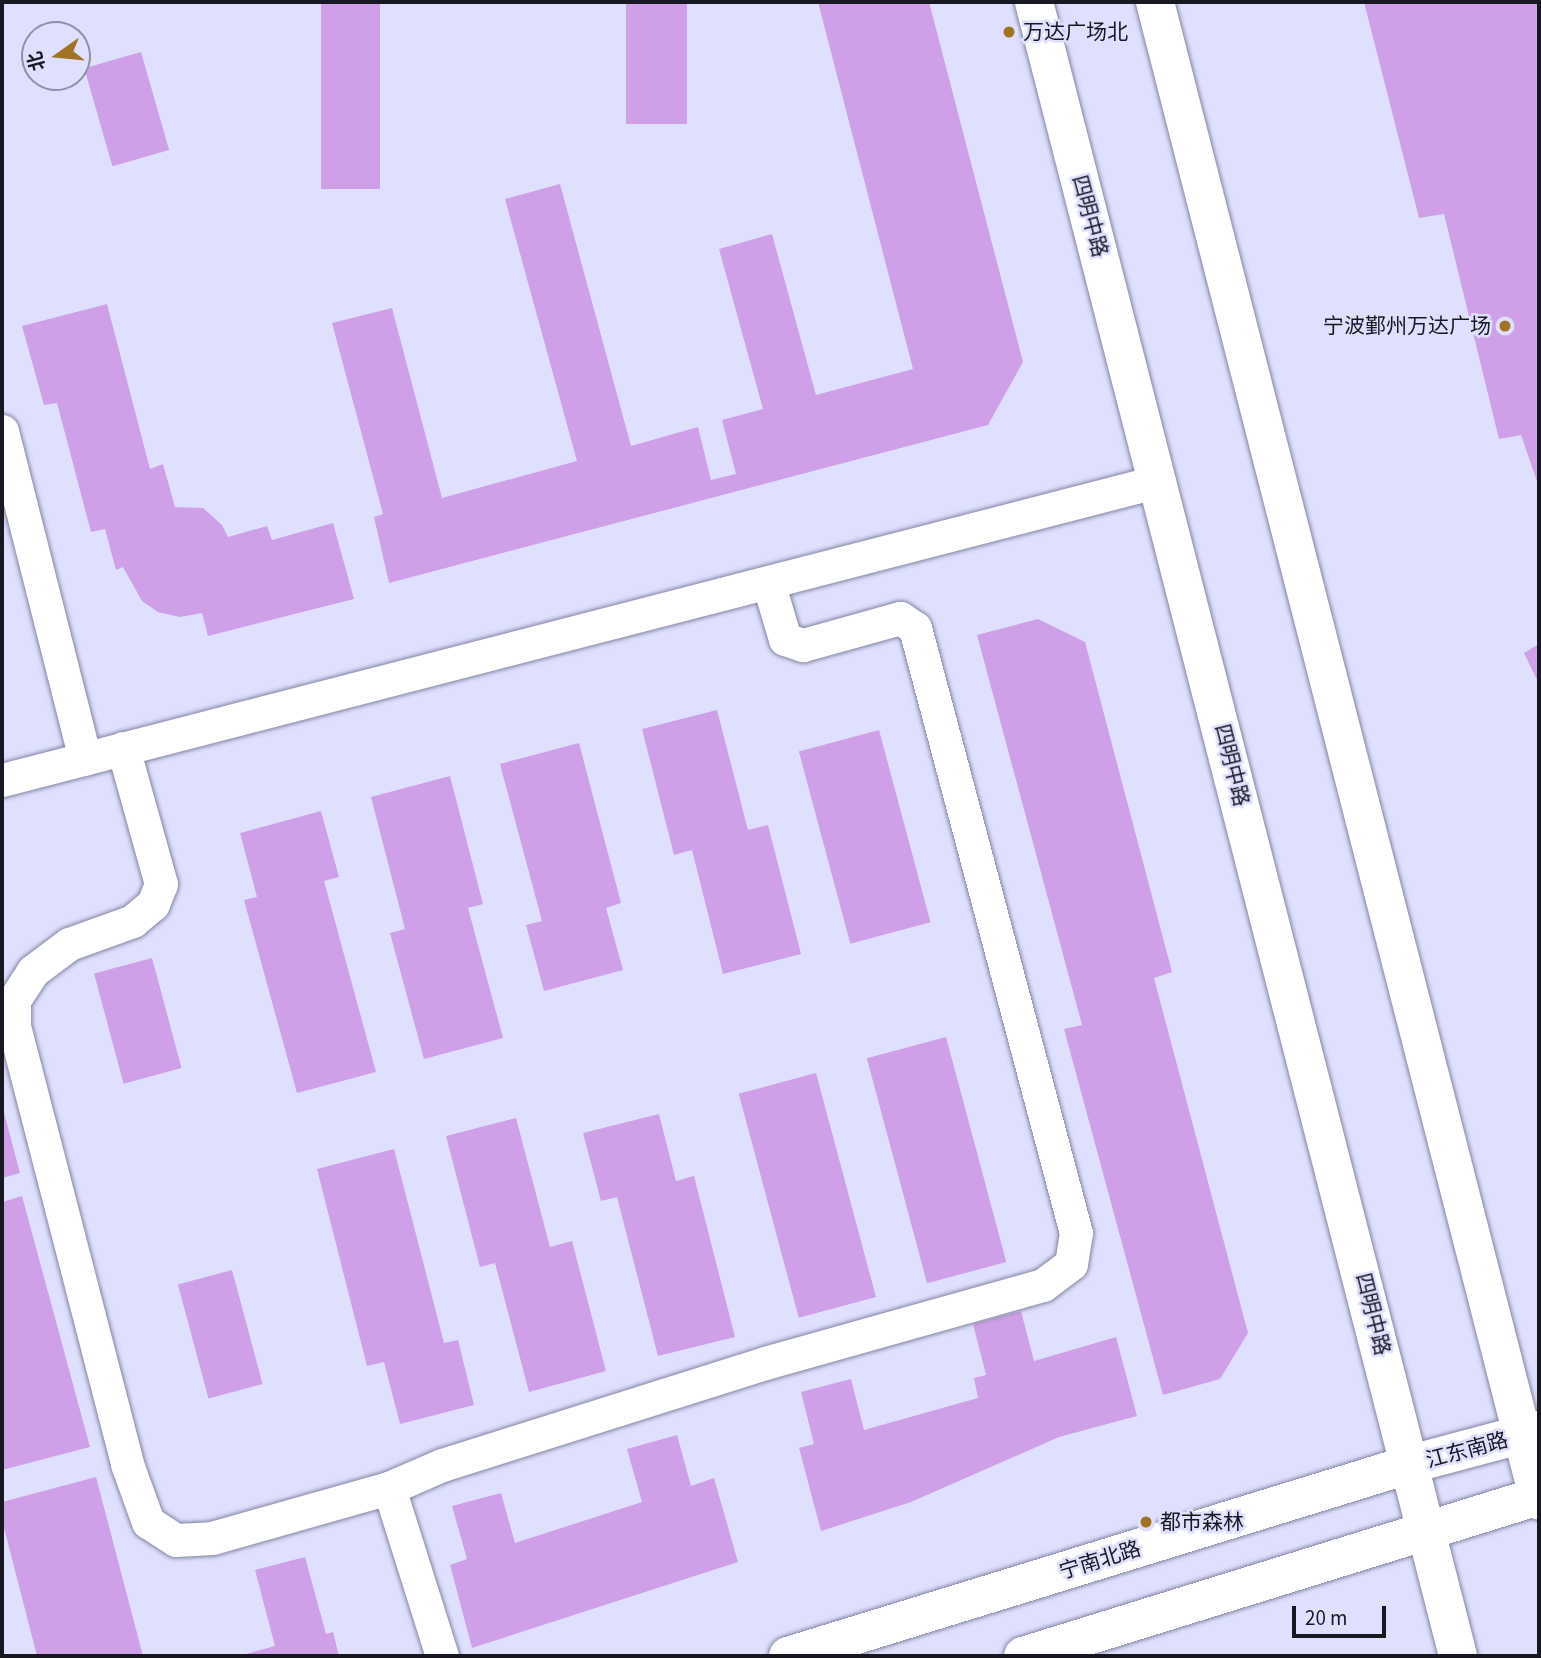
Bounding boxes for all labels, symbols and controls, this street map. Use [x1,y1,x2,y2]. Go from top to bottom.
place label: 万达广场北 [1023,19,1128,45]
north arrow [21,21,91,91]
marker: 万达广场北 [1001,24,1017,40]
text: 北 [22,48,53,74]
street label: 四明中路 [1067,172,1113,260]
place label: 宁波鄞州万达广场 [1323,313,1491,339]
marker: 宁波鄞州万达广场 [1497,318,1513,334]
street label: 四明中路 [1210,721,1254,809]
street label: 四明中路 [1351,1270,1395,1358]
street label: 江东南路 [1423,1427,1511,1473]
place label: 都市森林 [1160,1509,1244,1535]
marker: 都市森林 [1138,1514,1154,1530]
street label: 宁南北路 [1056,1536,1144,1584]
scale bar [1296,1592,1390,1636]
text: 20 m [1305,1603,1347,1633]

